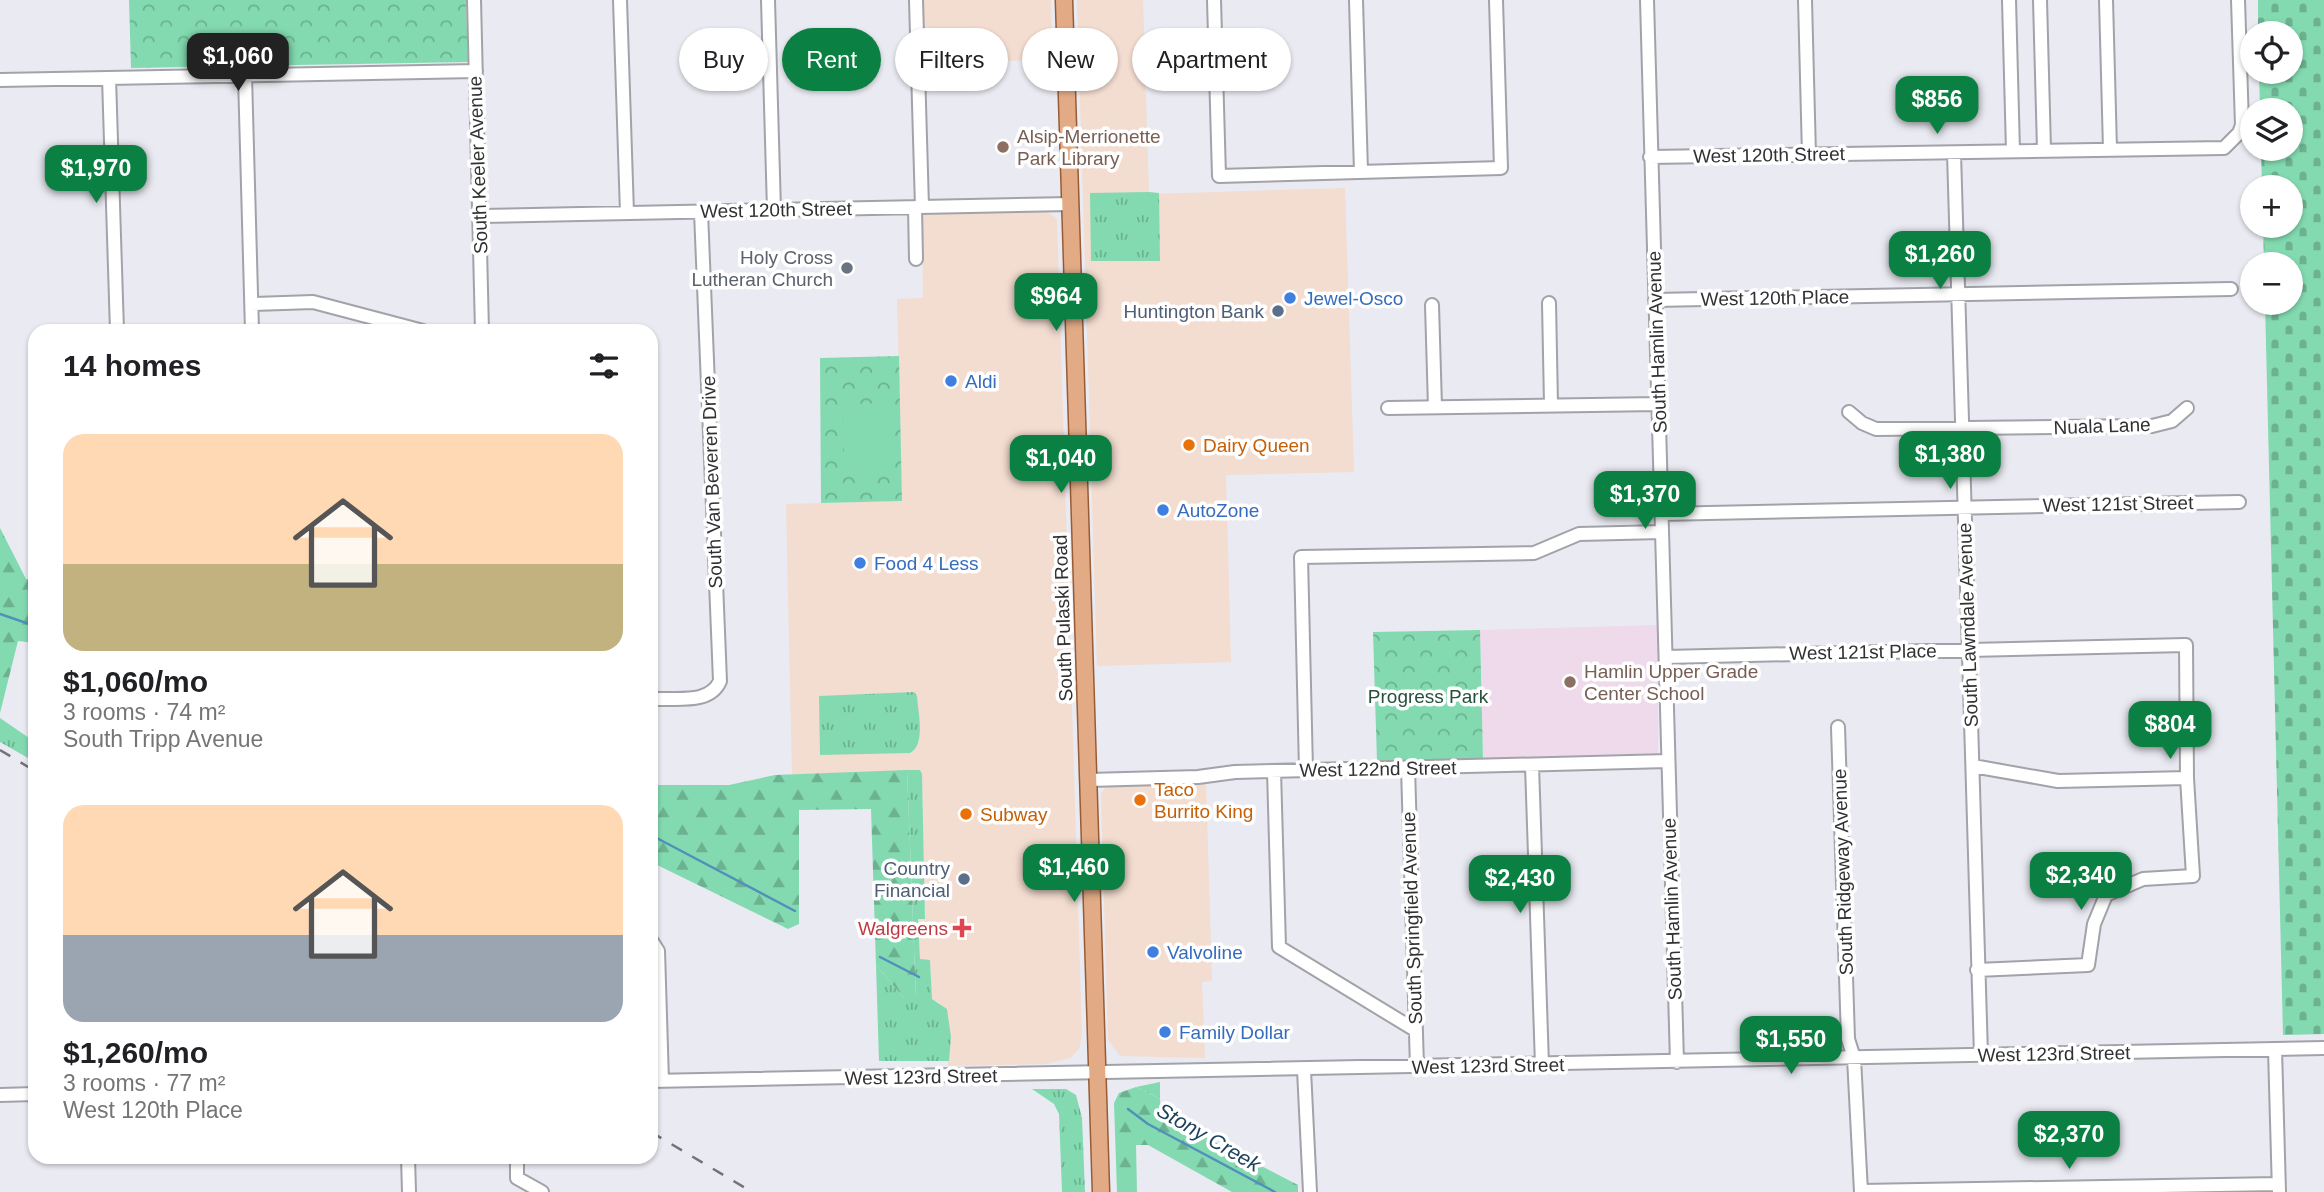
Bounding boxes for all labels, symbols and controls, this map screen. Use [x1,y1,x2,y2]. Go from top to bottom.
map controls [2240,21,2303,315]
button: locate [2240,21,2303,84]
chip: Buy [679,28,768,91]
chip: Rent [782,28,881,91]
chip: Filters [895,28,1008,91]
chip: New [1022,28,1118,91]
chip: Apartment [1132,28,1291,91]
pin: $1,060 [181,34,295,93]
text: $1,060 [203,43,273,69]
street label: South Keeler Avenue [464,76,492,254]
pin: $856 [1896,76,1978,136]
text: $856 [1911,86,1963,112]
button: layers [2240,98,2303,161]
place label: Alsip-Merrionette Park Library [1017,126,1161,169]
marker: Alsip-Merrionette Park Library [995,139,1011,155]
street label: West 120th Street [1693,143,1846,167]
pin: $1,970 [39,146,153,205]
text: $1,970 [61,155,131,181]
button: + [2240,175,2303,238]
street label: West 120th Street [700,198,853,222]
pin: $1,260 [1883,232,1997,291]
text: $1,260 [1905,241,1975,267]
place label: Holy Cross Lutheran Church [691,247,833,290]
street label: South Hamlin Avenue [1643,250,1671,434]
button: − [2240,252,2303,315]
marker: Holy Cross Lutheran Church [839,260,855,276]
pin: $964 [1015,274,1097,333]
text: $964 [1030,283,1082,309]
street label: West 120th Place [1701,286,1849,310]
place label: Jewel-Osco [1304,288,1403,309]
marker: Jewel-Osco [1282,290,1298,306]
place label: Huntington Bank [1124,301,1264,322]
marker: Huntington Bank [1270,303,1286,319]
icon: filters [585,347,623,385]
text: 14 homes [63,349,201,382]
place label: Aldi [965,371,997,392]
marker: Aldi [943,373,959,389]
street label: South Van Beveren Drive [698,375,726,589]
street label: Nuala Lane [2053,414,2151,438]
pin: $1,380 [1893,432,2007,491]
pin: $1,040 [1004,435,1118,495]
place label: Dairy Queen [1203,435,1310,456]
marker: Dairy Queen [1181,437,1197,453]
text: $1,380 [1915,441,1985,467]
text: $1,040 [1026,445,1096,471]
pin: $1,370 [1588,472,1702,531]
icon: home [280,480,406,606]
text: $1,370 [1610,481,1680,507]
street label: West 121st Street [2042,492,2194,516]
place label: AutoZone [1177,500,1259,521]
marker: AutoZone [1155,502,1171,518]
street label: South Lawndale Avenue [1954,522,1982,728]
street label: South Pulaski Road [1050,534,1076,702]
place label: Food 4 Less [874,553,979,574]
marker: Food 4 Less [852,555,868,571]
street label: West 121st Place [1789,640,1937,664]
place label: Hamlin Upper Grade Center School [1584,661,1758,704]
text: $1,060/mo [63,665,208,698]
marker: Hamlin Upper Grade Center School [1562,674,1578,690]
park label: Progress Park [1368,686,1489,707]
text: 3 rooms · 74 m² [63,699,225,725]
pin: $804 [2129,702,2211,761]
text: $804 [2144,711,2196,737]
text: South Tripp Avenue [63,726,263,752]
street label: West 122nd Street [1299,757,1457,781]
street label: South Ridgeway Avenue [1829,768,1857,976]
place label: Taco Burrito King [1154,779,1253,822]
marker: Taco Burrito King [1132,792,1148,808]
place label: Subway [980,804,1048,825]
marker: Subway [958,806,974,822]
street label: South Springfield Avenue [1398,811,1426,1025]
street label: South Hamlin Avenue [1658,817,1686,1001]
pin: $1,460 [1017,844,1131,904]
icon: home [280,851,406,977]
pin: $2,340 [2024,852,2138,912]
text: $1,460 [1039,854,1109,880]
pin: $2,430 [1463,856,1577,915]
place label: Country Financial [874,858,950,901]
text: $2,340 [2046,862,2116,888]
text: $2,430 [1485,865,1555,891]
marker: Country Financial [956,871,972,887]
place label: Walgreens [858,918,948,939]
marker: Walgreens [954,920,970,936]
place label: Valvoline [1167,942,1243,963]
marker: Valvoline [1145,944,1161,960]
pin: $1,550 [1734,1016,1848,1076]
place label: Family Dollar [1179,1022,1291,1043]
marker: Family Dollar [1157,1024,1173,1040]
text: $1,550 [1756,1026,1826,1052]
text: $1,260/mo [63,1036,208,1069]
street label: West 123rd Street [1977,1042,2131,1066]
street label: West 123rd Street [1411,1054,1565,1078]
street label: West 123rd Street [844,1065,998,1089]
text: 3 rooms · 77 m² [63,1070,225,1096]
text: West 120th Place [63,1097,243,1123]
water label: Stony Creek [1153,1098,1266,1177]
pin: $2,370 [2012,1112,2126,1171]
text: $2,370 [2034,1121,2104,1147]

